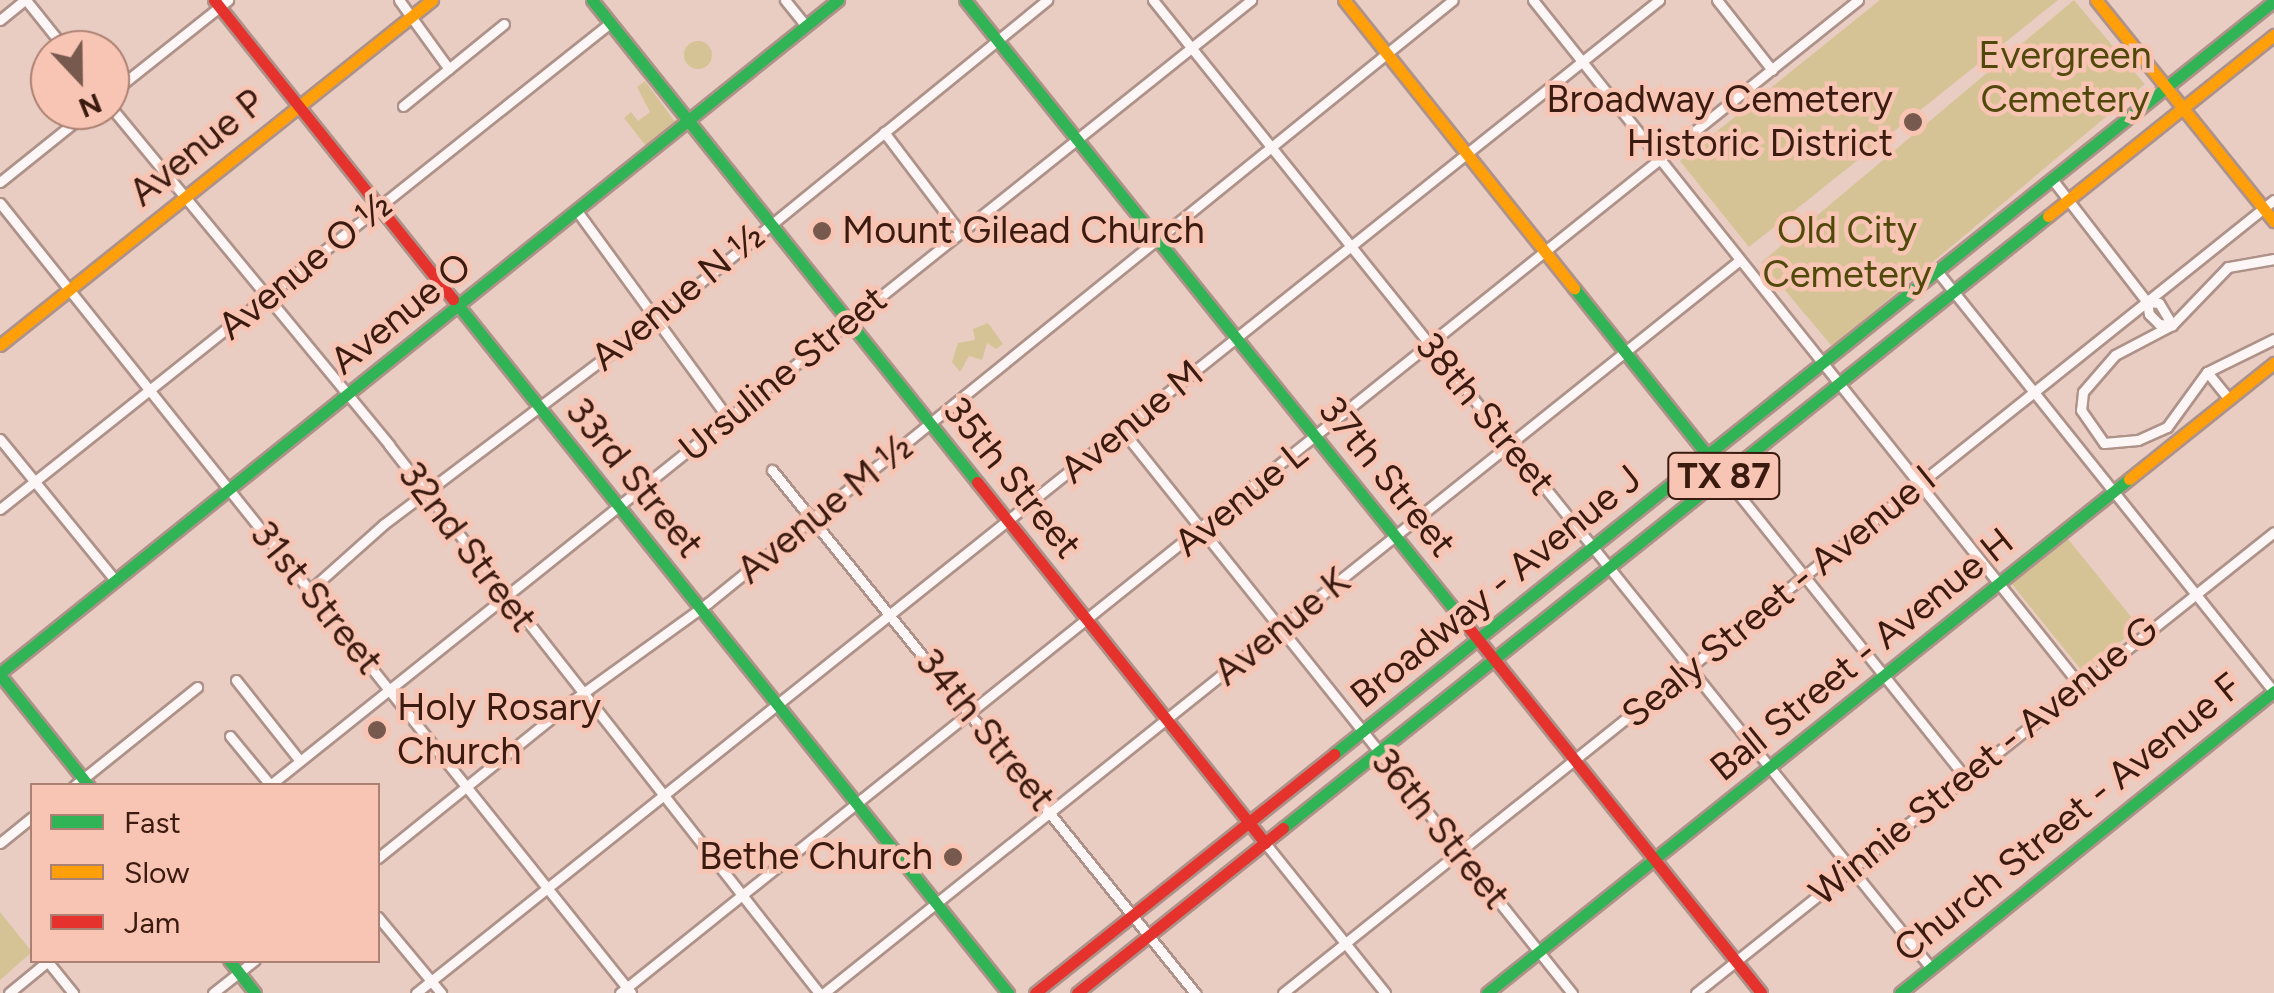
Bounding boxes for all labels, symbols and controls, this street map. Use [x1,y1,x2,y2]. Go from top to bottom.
north arrow [30,30,130,130]
park label: Evergreen Cemetery [1978,33,2152,122]
place label: Broadway Cemetery Historic District [1546,77,1893,166]
street label: Avenue P [121,80,273,216]
text: N [74,86,107,126]
marker: Broadway Cemetery Historic District [1902,111,1924,133]
street label: Avenue O ½ [209,182,401,350]
place label: Mount Gilead Church [842,208,1205,254]
park label: Old City Cemetery [1762,208,1932,298]
street label: Avenue N ½ [582,213,774,381]
marker: Mount Gilead Church [811,220,833,242]
street label: Avenue O [322,244,480,384]
street label: Ursuline Street [670,277,896,471]
street label: 38th Street [1406,324,1564,504]
street label: Avenue M [1052,351,1212,493]
street label: 35th Street [933,388,1091,568]
street label: 37th Street [1309,388,1465,566]
street label: 33rd Street [556,389,712,567]
street label: Avenue M ½ [728,425,922,593]
street label: Avenue L [1165,432,1317,566]
road number: TX 87 [1666,446,1782,506]
street label: 32nd Street [388,453,546,641]
street label: Broadway - Avenue J [1342,456,1650,718]
street label: Sealy Street - Avenue I [1613,456,1945,738]
street label: 31st Street [240,512,392,684]
street label: Ball Street - Avenue H [1701,519,2023,791]
street label: Avenue K [1205,559,1359,695]
street label: Winnie Street - Avenue G [1801,607,2167,915]
street label: 34th Street [906,640,1064,820]
street label: Church Street - Avenue F [1885,664,2251,972]
place label: Holy Rosary Church [397,685,601,774]
marker: Holy Rosary Church [366,719,388,741]
street label: 36th Street [1361,739,1519,919]
legend [30,783,380,963]
text: Fast [124,804,181,841]
place label: Bethe Church [699,834,933,880]
marker: Bethe Church [942,846,964,868]
text: Slow [124,854,190,891]
text: Jam [124,904,180,941]

